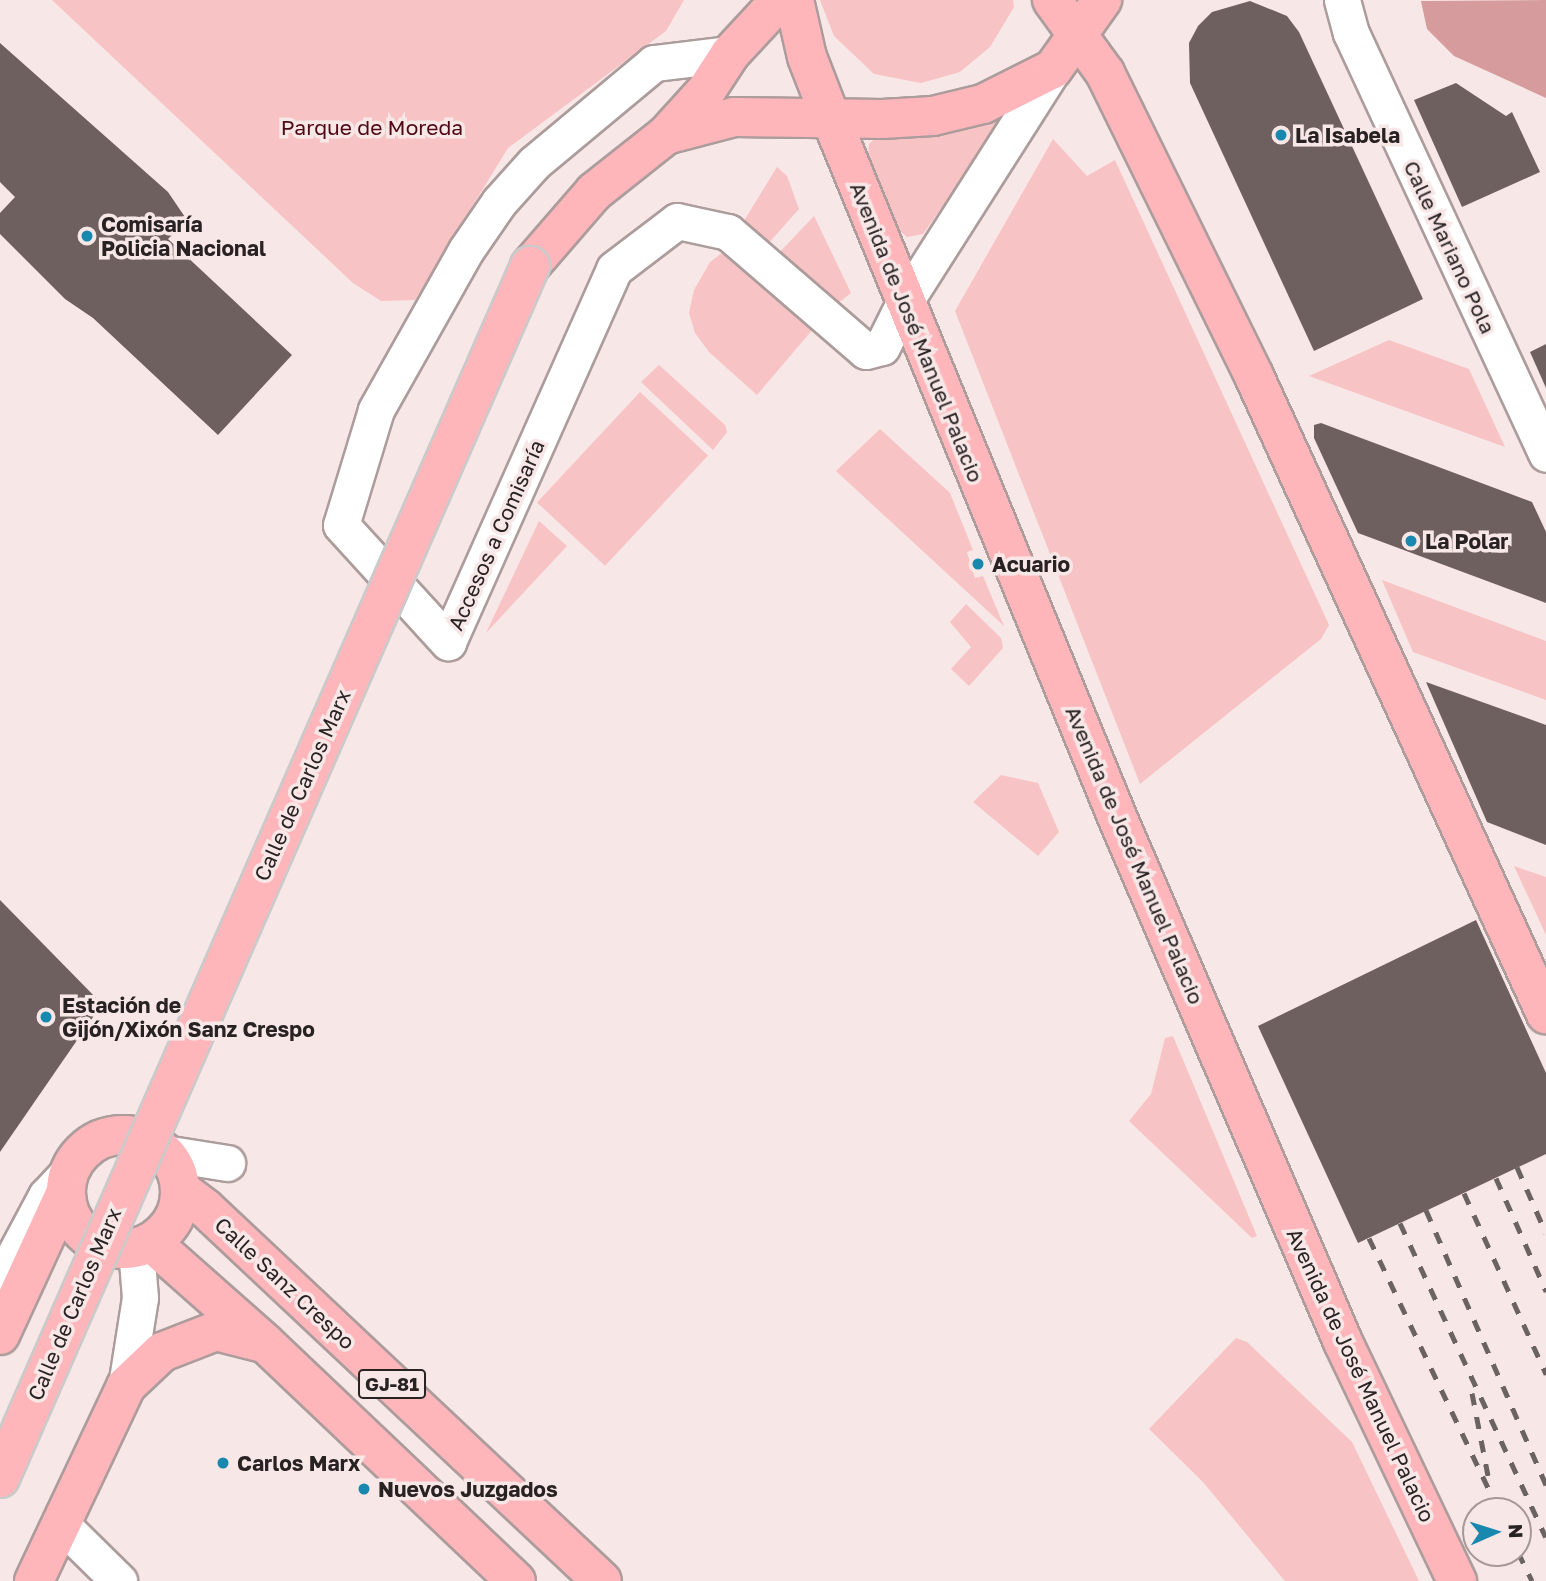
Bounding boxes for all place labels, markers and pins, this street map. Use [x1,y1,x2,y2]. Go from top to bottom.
place label: La Isabela [1295,122,1400,148]
marker: La Isabela [1273,127,1289,143]
place label: Comisaría Policia Nacional [101,211,266,261]
marker: Comisaría Policia Nacional [79,228,95,244]
place label: La Polar [1425,528,1508,554]
marker: La Polar [1403,533,1419,549]
place label: Acuario [992,551,1070,577]
marker: Acuario [970,556,986,572]
place label: Estación de Gijón/Xixón Sanz Crespo [62,992,315,1042]
marker: Estación de Gijón/Xixón Sanz Crespo [36,1007,56,1027]
place label: Carlos Marx [237,1450,360,1476]
marker: Carlos Marx [215,1455,231,1471]
place label: Nuevos Juzgados [378,1476,558,1502]
marker: Nuevos Juzgados [356,1481,372,1497]

